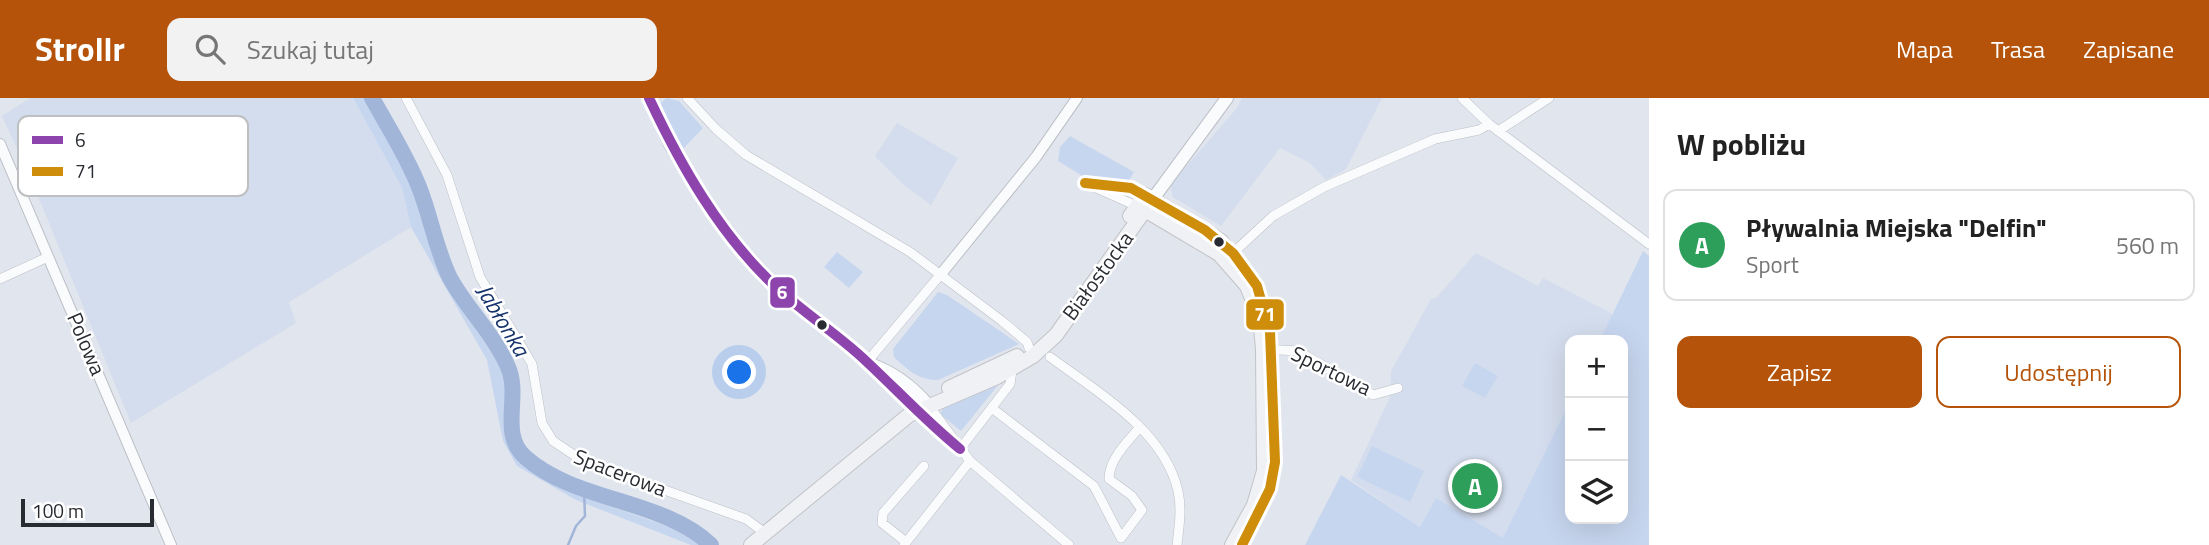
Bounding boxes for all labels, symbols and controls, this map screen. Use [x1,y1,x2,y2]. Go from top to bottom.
search box [167,18,657,81]
text: Strollr [35,24,125,74]
icon: search [191,30,229,68]
text: Szukaj tutaj [247,30,374,69]
text: Mapa [1896,31,1953,67]
text: Trasa [1991,31,2045,67]
text: Zapisane [2083,31,2174,67]
legend [18,116,248,196]
text: W pobliżu [1677,121,1806,167]
text: 6 [75,125,86,154]
text: 71 [75,156,96,185]
text: Pływalnia Miejska "Delfin" [1746,208,2047,247]
street label: Białostocka [1054,224,1141,327]
text: A [1695,228,1709,263]
text: 560 m [2116,228,2179,263]
unlabelled marker [1212,235,1226,249]
text: Sport [1746,247,1799,282]
line badge: 6 [769,276,796,309]
water label: Jabłonka [468,277,540,364]
text: 6 [777,277,788,306]
line badge: 71 [1245,298,1285,331]
text: 71 [1254,299,1276,328]
street label: Polowa [59,307,115,381]
unlabelled marker [815,318,829,332]
map controls [1565,335,1628,524]
button: + [1565,335,1628,398]
button: Zapisz [1677,336,1922,408]
button: Udostępnij [1936,336,2181,408]
street label: Sportowa [1286,337,1377,403]
your location [722,355,756,389]
button: − [1565,398,1628,461]
street label: Spacerowa [569,440,672,505]
pin: A [1452,460,1498,512]
button: layers [1565,461,1628,524]
scale bar [21,496,154,528]
text: 100 m [32,496,84,525]

